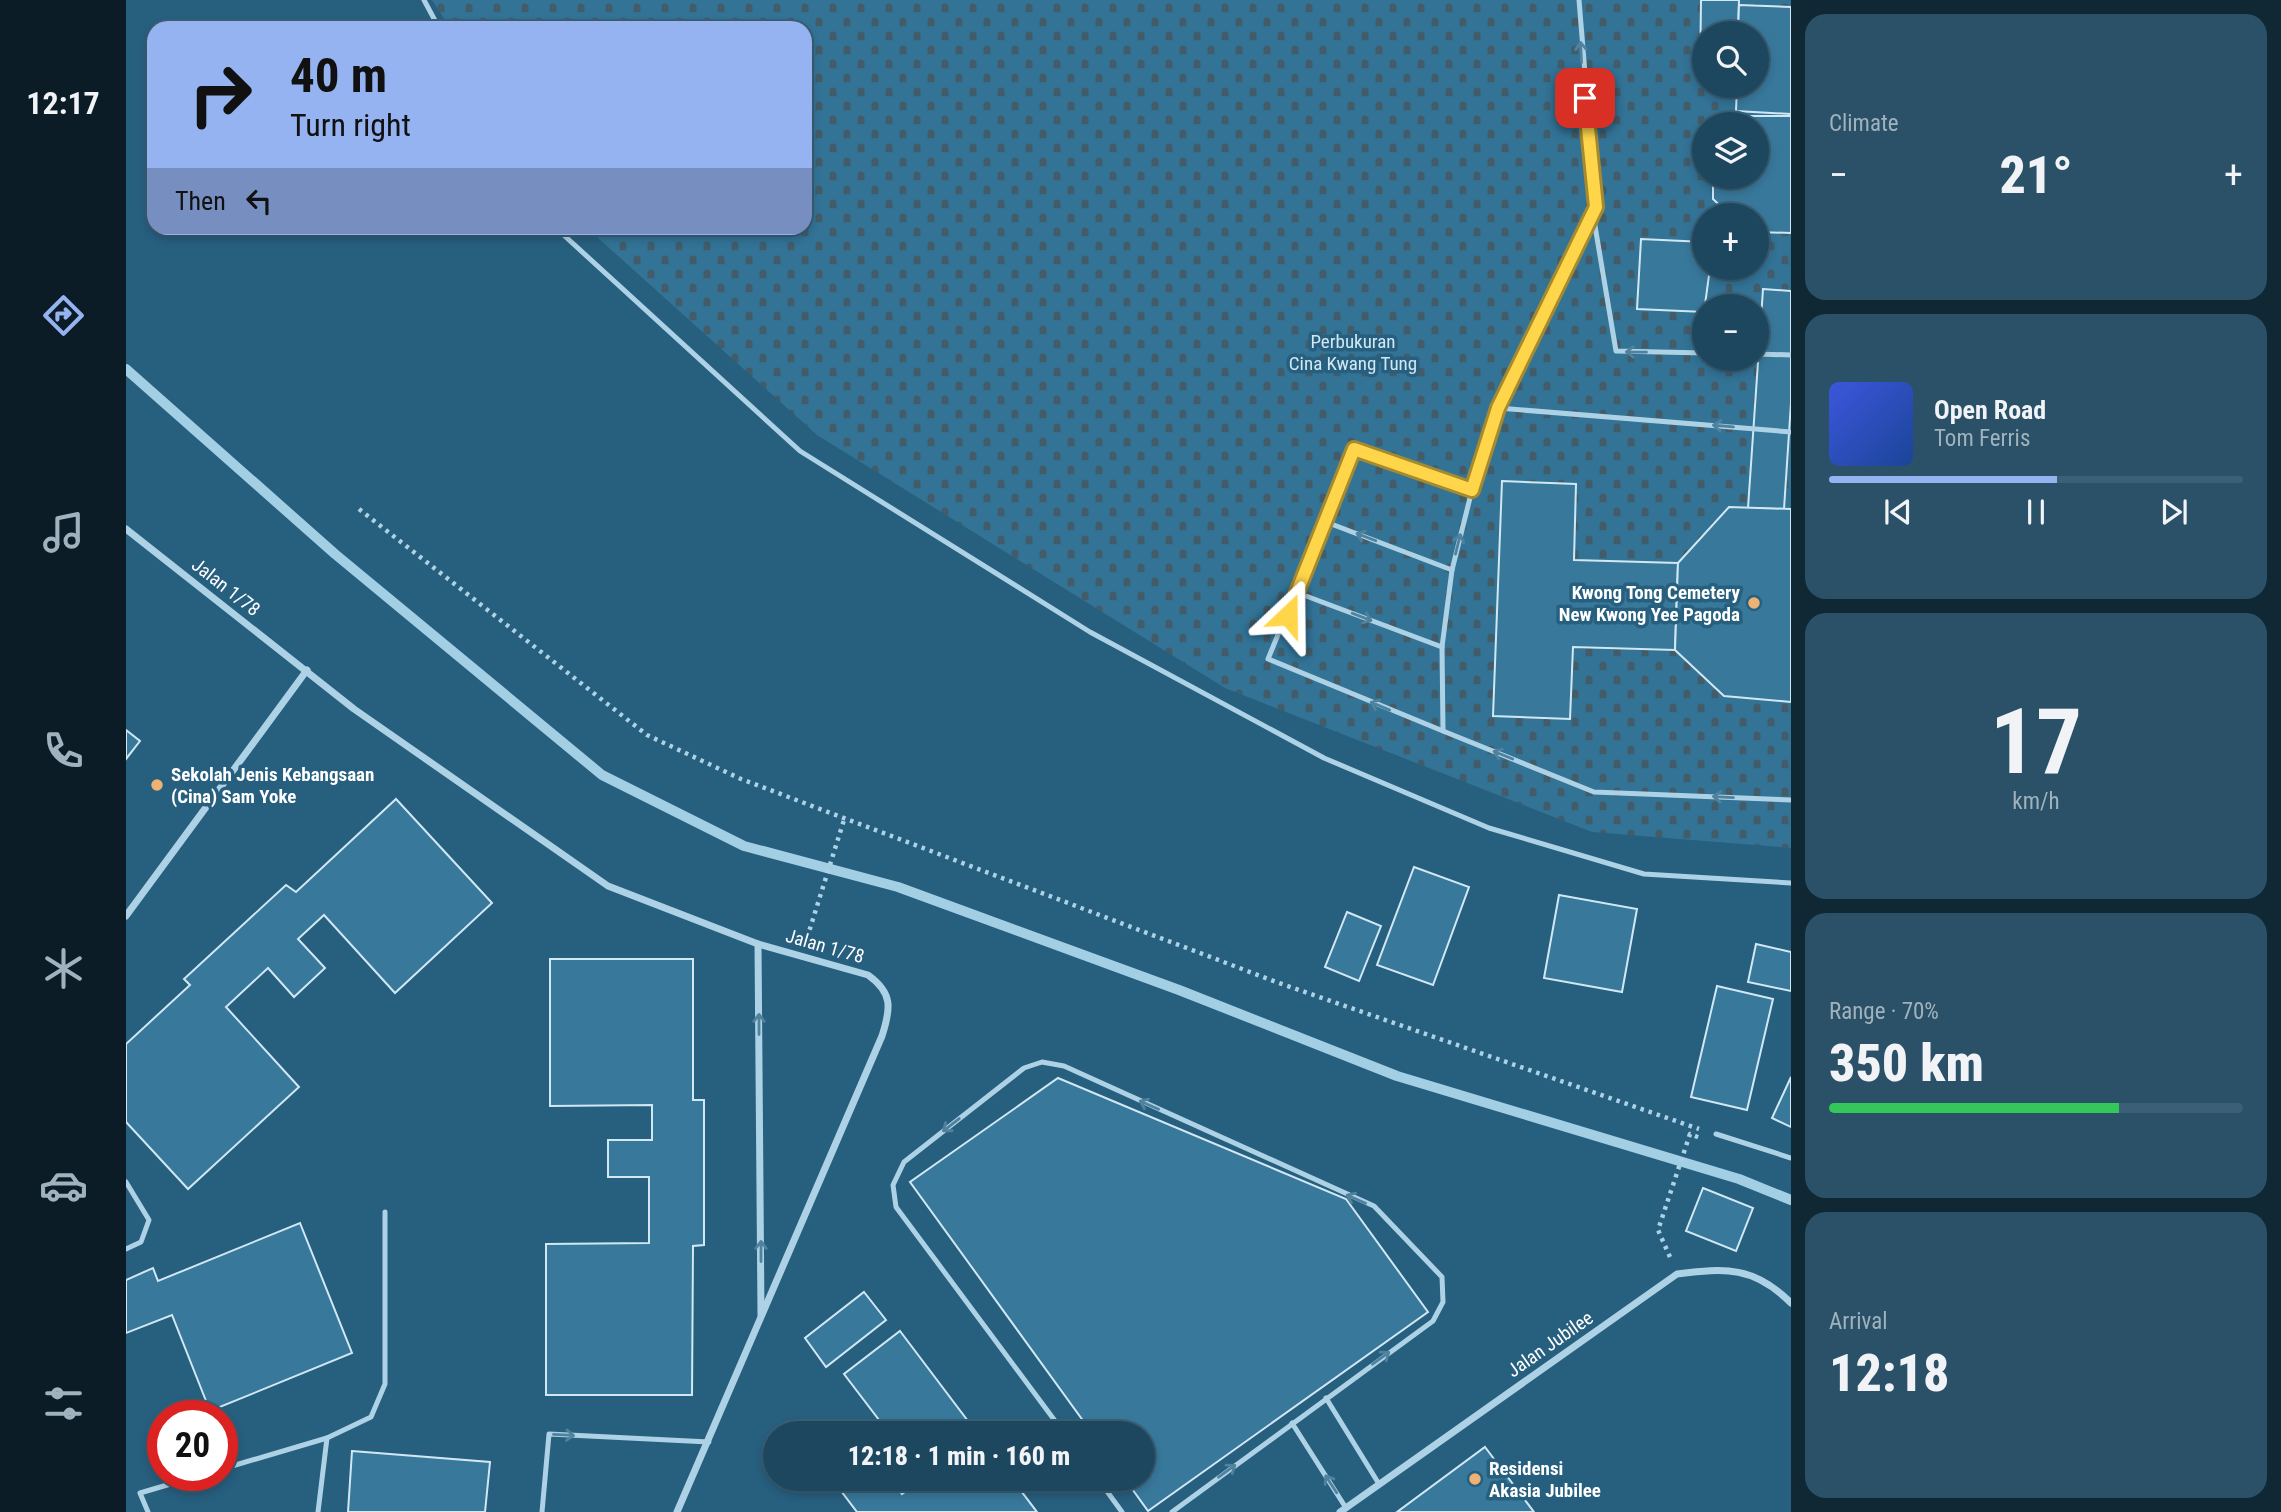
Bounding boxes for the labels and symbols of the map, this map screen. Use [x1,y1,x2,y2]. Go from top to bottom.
one-way arrow [1575,41,1588,64]
pin [1555,68,1615,128]
park label: Perbukuran Cina Kwang Tung [1289,330,1417,375]
one-way arrow [1625,345,1648,358]
one-way arrow [1712,419,1735,432]
one-way arrow [1356,529,1378,542]
one-way arrow [1452,533,1465,556]
street label: Jalan 1/78 [187,553,265,621]
position arrow [1251,578,1325,652]
place label: Kwong Tong Cemetery New Kwong Yee Pagoda [1559,581,1741,626]
marker: Kwong Tong Cemetery New Kwong Yee Pagoda [1746,595,1762,611]
one-way arrow [1350,611,1372,624]
one-way arrow [1370,698,1391,711]
one-way arrow [1492,747,1514,760]
place label: Sekolah Jenis Kebangsaan (Cina) Sam Yoke [171,763,374,808]
marker: Sekolah Jenis Kebangsaan (Cina) Sam Yoke [149,777,165,793]
one-way arrow [1712,791,1735,804]
street label: Jalan 1/78 [783,924,867,968]
one-way arrow [752,1012,766,1035]
one-way arrow [1139,1098,1160,1111]
one-way arrow [942,1118,961,1133]
one-way arrow [1346,1192,1368,1205]
one-way arrow [754,1240,768,1263]
street label: Jalan Jubilee [1503,1306,1597,1382]
one-way arrow [1371,1351,1390,1365]
speed limit sign: 20 [147,1400,238,1491]
one-way arrow [552,1428,575,1441]
place label: Residensi Akasia Jubilee [1489,1457,1601,1502]
one-way arrow [1217,1464,1235,1479]
marker: Residensi Akasia Jubilee [1467,1471,1483,1487]
one-way arrow [1323,1475,1337,1495]

